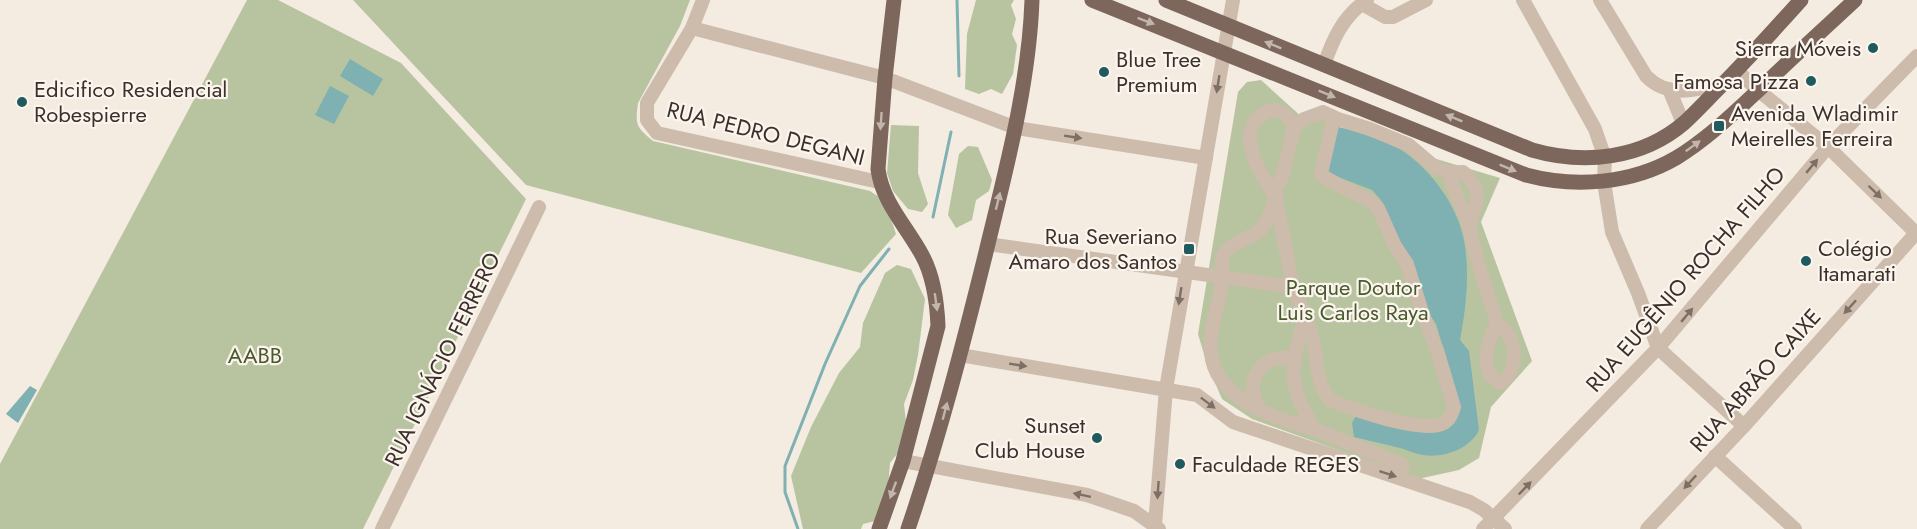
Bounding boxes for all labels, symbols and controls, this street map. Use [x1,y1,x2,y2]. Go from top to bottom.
one-way arrow [1138,17,1156,27]
place label: Sierra Móveis [1735,32,1861,64]
one-way arrow [1264,40,1282,49]
marker: Sierra Móveis [1866,41,1880,55]
place label: Blue Tree Premium [1116,43,1201,100]
marker: Blue Tree Premium [1097,65,1111,79]
place label: Famosa Pizza [1674,65,1799,97]
place label: Edicifico Residencial Robespierre [34,73,227,130]
one-way arrow [1213,74,1222,93]
marker: Famosa Pizza [1804,74,1818,88]
one-way arrow [1318,90,1336,99]
street label: RUA PEDRO DEGANI [664,93,868,173]
marker: Edicifico Residencial Robespierre [15,95,29,109]
place label: Avenida Wladimir Meirelles Ferreira [1731,97,1899,154]
one-way arrow [877,111,886,130]
one-way arrow [1445,113,1463,122]
marker: Avenida Wladimir Meirelles Ferreira [1712,119,1726,133]
one-way arrow [1064,133,1083,142]
one-way arrow [1684,140,1700,152]
one-way arrow [1806,158,1819,174]
street label: RUA EUGÊNIO ROCHA FILHO [1578,159,1792,399]
one-way arrow [1499,164,1517,173]
one-way arrow [1867,185,1882,199]
one-way arrow [994,192,1004,211]
place label: Rua Severiano Amaro dos Santos [1009,220,1177,277]
place label: Colégio Itamarati [1818,232,1896,289]
marker: Rua Severiano Amaro dos Santos [1182,242,1196,256]
street label: RUA IGNÁCIO FERRERO [376,247,508,471]
marker: Colégio Itamarati [1799,254,1813,268]
park label: Parque Doutor Luis Carlos Raya [1278,271,1429,328]
one-way arrow [1176,287,1185,306]
one-way arrow [931,292,941,311]
one-way arrow [1844,299,1857,314]
street label: RUA ABRÃO CAIXE [1682,301,1828,459]
one-way arrow [1680,307,1693,323]
park label: AABB [228,339,282,371]
one-way arrow [1009,360,1028,369]
one-way arrow [1200,397,1215,409]
one-way arrow [941,402,950,420]
place label: Sunset Club House [975,409,1086,466]
marker: Sunset Club House [1090,431,1104,445]
place label: Faculdade REGES [1192,448,1359,480]
marker: Faculdade REGES [1173,457,1187,471]
one-way arrow [1379,470,1397,479]
one-way arrow [1684,475,1698,489]
one-way arrow [1153,480,1162,499]
one-way arrow [1517,481,1531,495]
one-way arrow [888,482,898,500]
one-way arrow [1073,489,1092,499]

